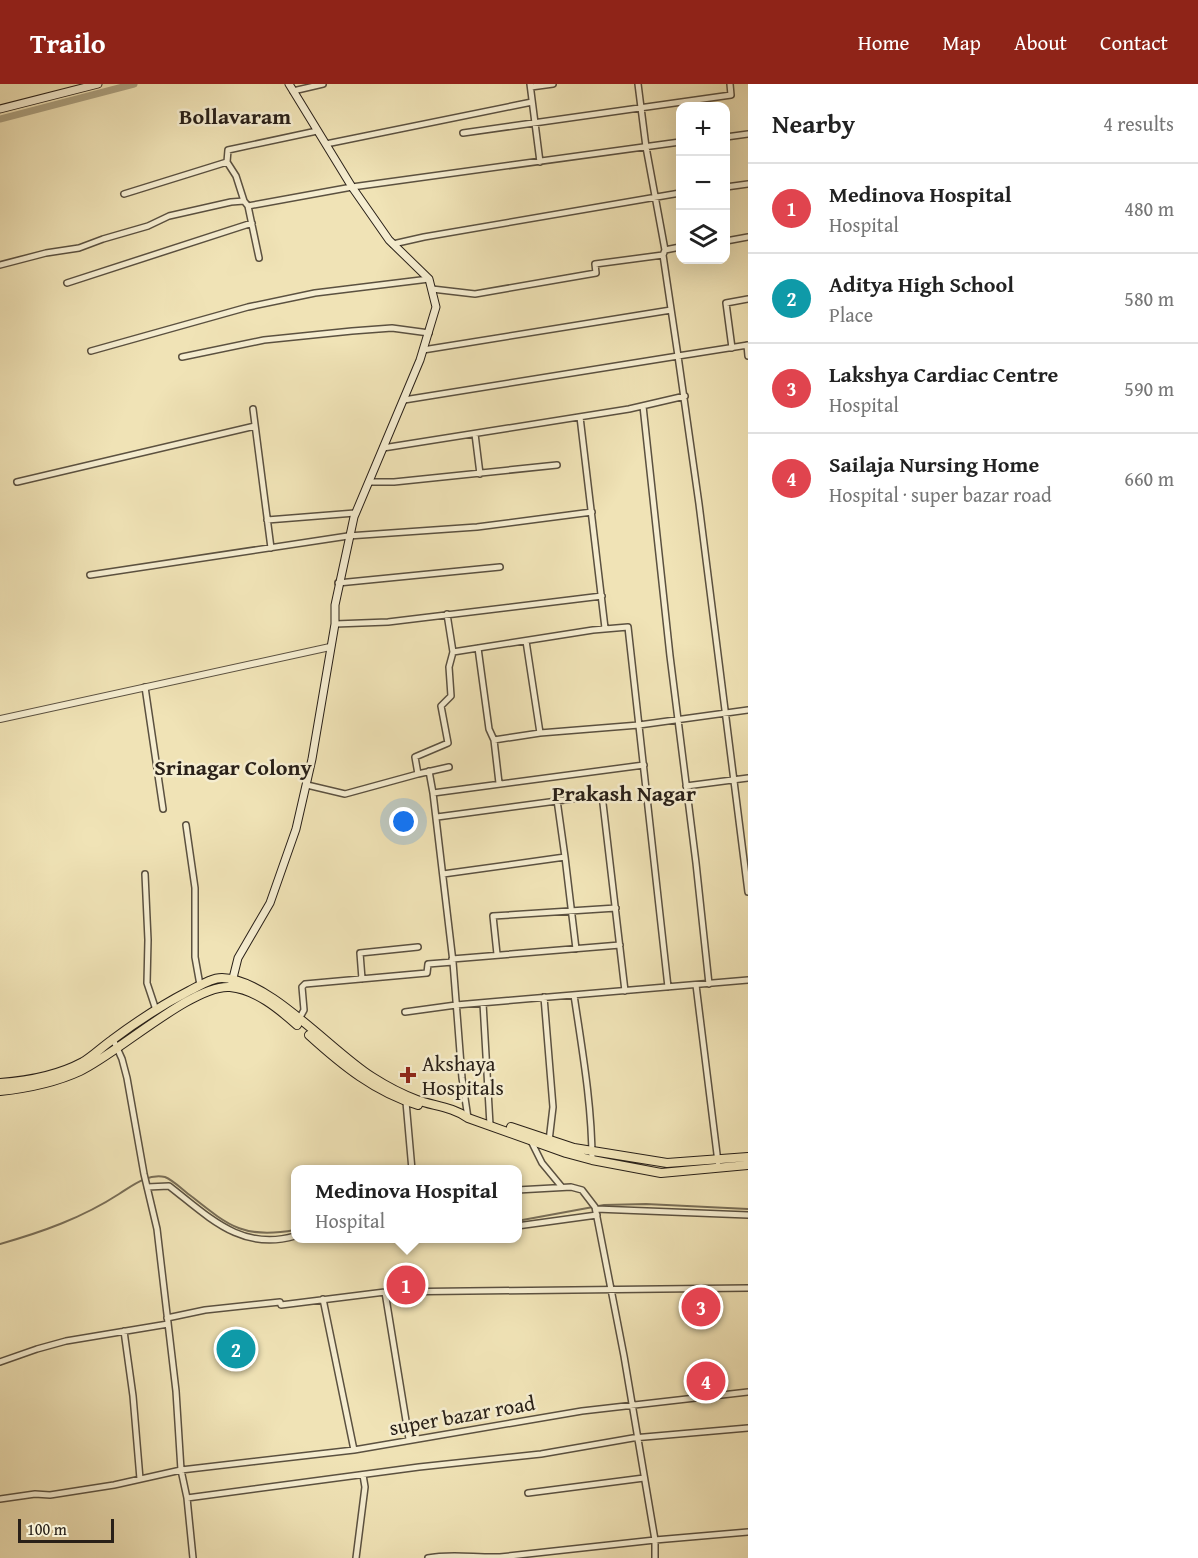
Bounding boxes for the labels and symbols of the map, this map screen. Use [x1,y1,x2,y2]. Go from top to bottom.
district label: Bollavaram [179,100,291,132]
district label: Srinagar Colony [154,751,312,783]
district label: Prakash Nagar [552,777,696,809]
your location [389,807,418,836]
place label: Akshaya Hospitals [422,1048,504,1103]
marker: Akshaya Hospitals [399,1066,417,1084]
pin: 1 [386,1262,426,1308]
pin: 3 [682,1284,720,1330]
pin: 2 [216,1326,256,1372]
pin: 4 [686,1358,726,1404]
street label: super bazar road [387,1387,538,1443]
scale bar [18,1516,114,1544]

